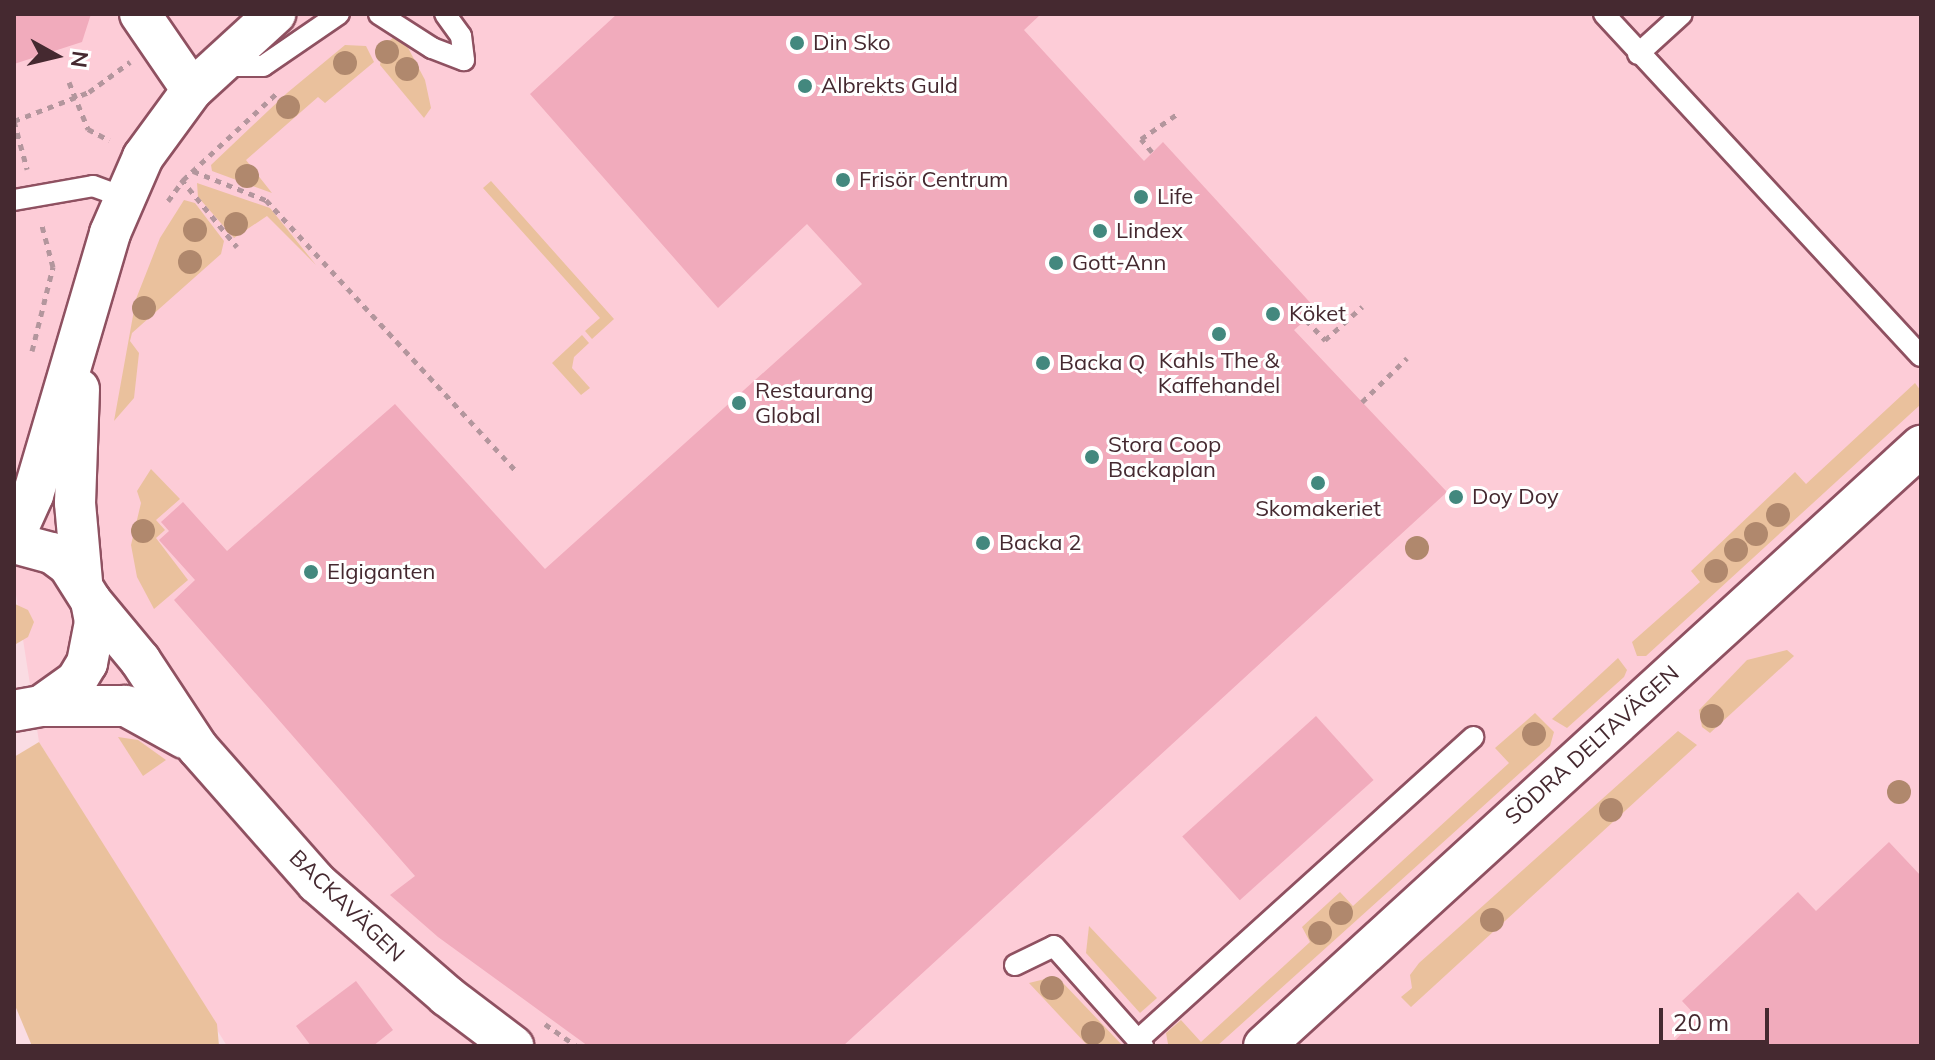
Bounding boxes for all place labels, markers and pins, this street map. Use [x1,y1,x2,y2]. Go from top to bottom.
place label: Din Sko [813,30,891,56]
marker: Din Sko [788,34,806,52]
place label: Albrekts Guld [821,73,958,99]
marker: Albrekts Guld [796,77,814,95]
place label: Frisör Centrum [859,167,1008,193]
marker: Frisör Centrum [834,171,852,189]
place label: Life [1157,184,1193,210]
marker: Life [1132,188,1150,206]
place label: Lindex [1116,218,1183,244]
marker: Lindex [1091,222,1109,240]
place label: Gott-Ann [1072,250,1166,276]
marker: Gott-Ann [1047,254,1065,272]
place label: Köket [1289,301,1346,327]
marker: Köket [1264,305,1282,323]
marker: Kahls The & Kaffehandel [1210,325,1228,343]
place label: Kahls The & Kaffehandel [1158,347,1280,398]
place label: Backa Q [1059,350,1145,376]
marker: Backa Q [1034,354,1052,372]
place label: Restaurang Global [755,377,874,428]
marker: Restaurang Global [730,394,748,412]
place label: Stora Coop Backaplan [1108,431,1221,482]
marker: Stora Coop Backaplan [1083,448,1101,466]
marker: Skomakeriet [1309,474,1327,492]
place label: Doy Doy [1472,484,1559,510]
marker: Doy Doy [1447,488,1465,506]
place label: Skomakeriet [1255,496,1381,522]
place label: Backa 2 [999,530,1081,556]
marker: Backa 2 [974,534,992,552]
place label: Elgiganten [327,559,435,585]
marker: Elgiganten [302,563,320,581]

